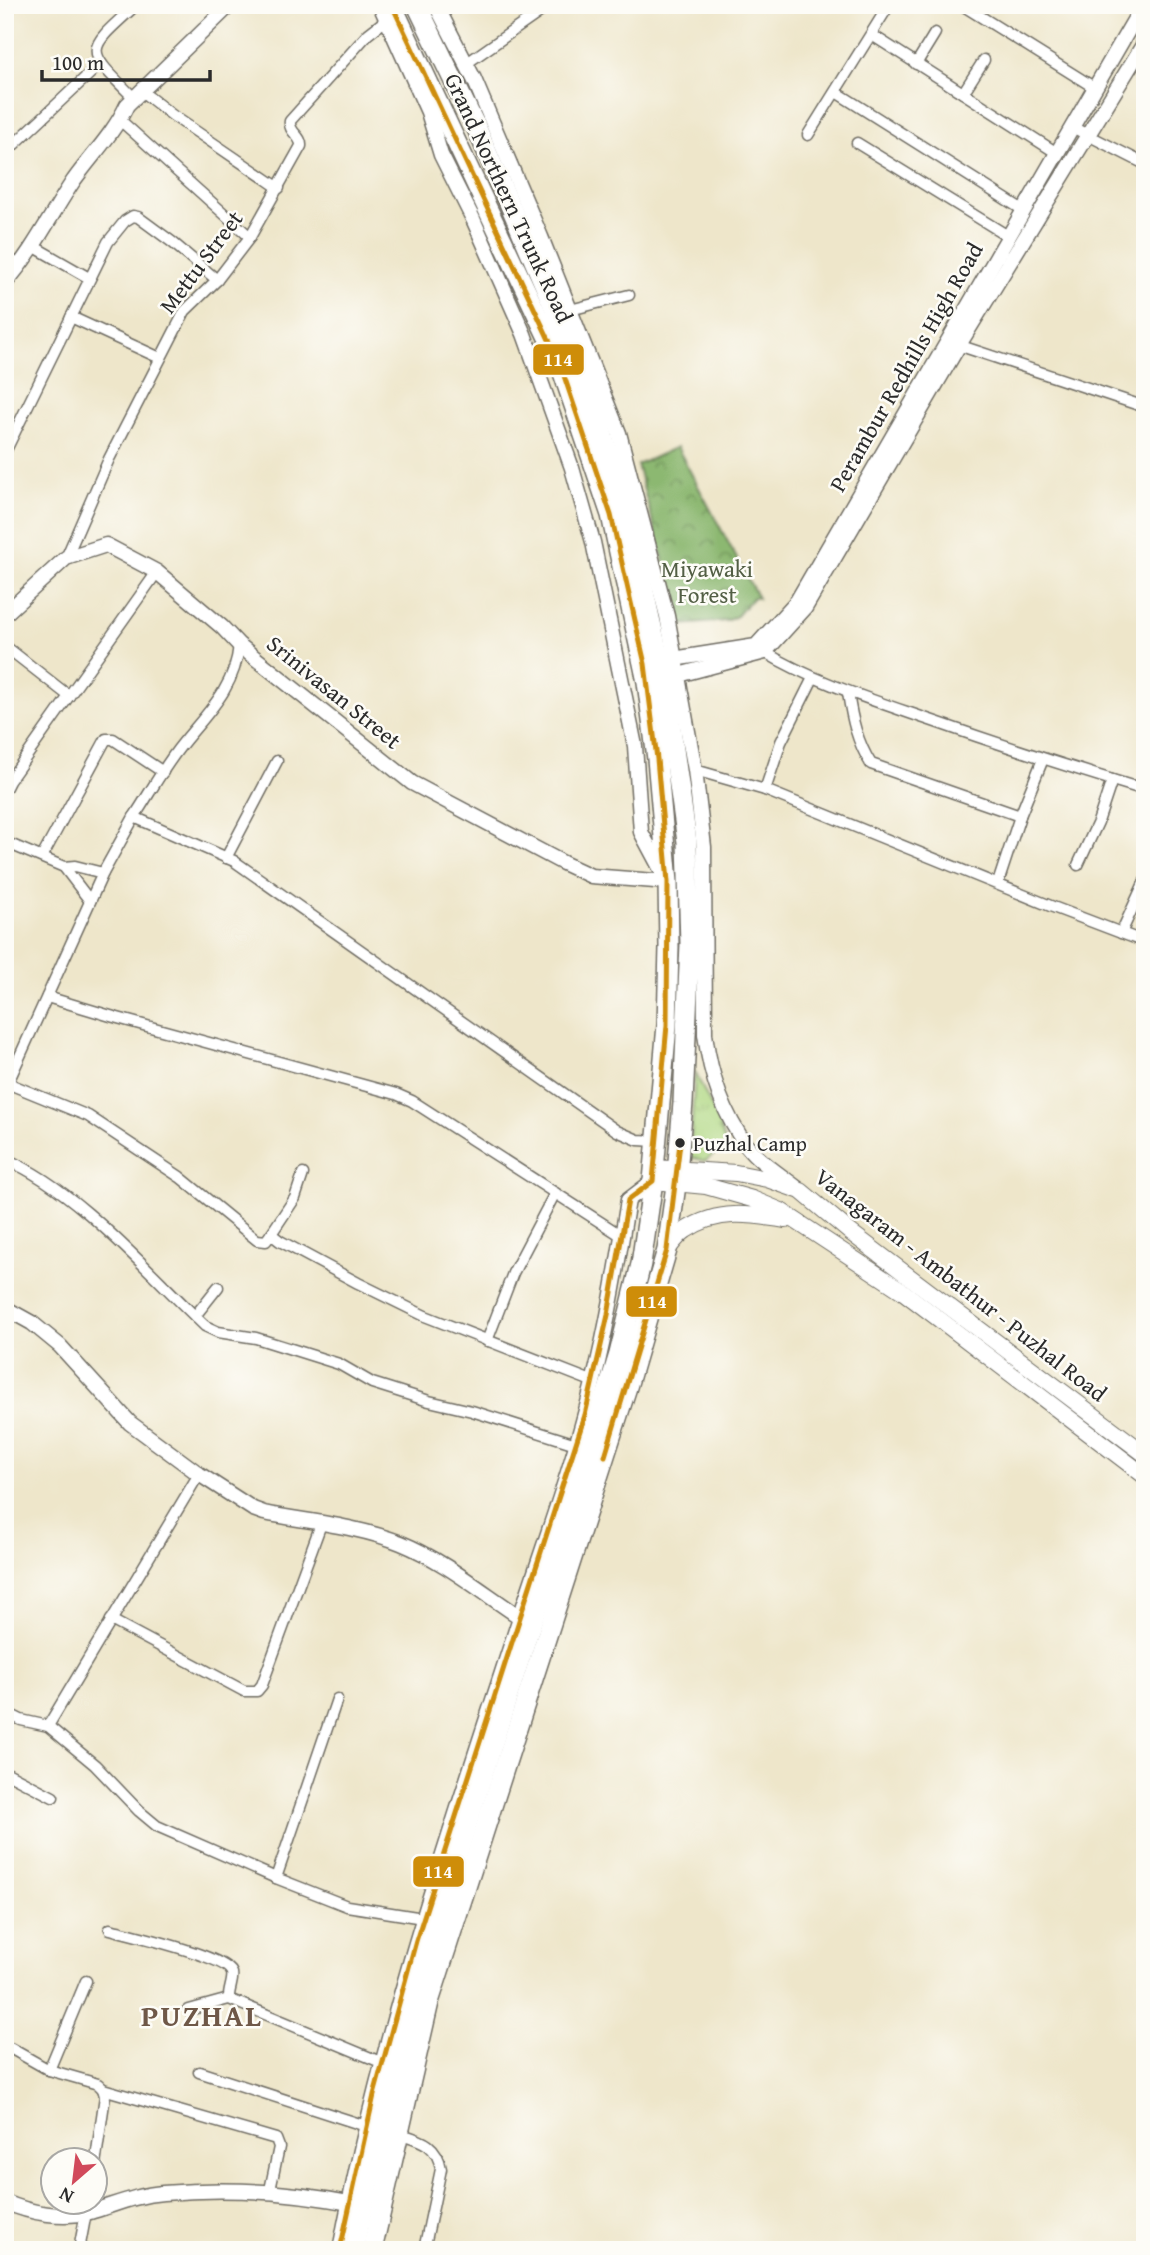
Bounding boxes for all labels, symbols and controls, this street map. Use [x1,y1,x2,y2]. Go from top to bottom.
scale bar [42,38,210,82]
text: 100 m [52,47,104,78]
street label: Grand Northern Trunk Road [437,68,582,329]
street label: Mettu Street [151,203,250,320]
street label: Perambur Redhills High Road [821,235,991,498]
line badge: 114 [532,343,585,376]
text: 114 [543,345,573,373]
park label: Miyawaki Forest [661,552,753,611]
street label: Srinivasan Street [260,627,409,756]
place label: Puzhal Camp [693,1128,807,1159]
marker: Puzhal Camp [673,1136,687,1150]
street label: Vanagaram - Ambathur - Puzhal Road [808,1160,1115,1410]
line badge: 114 [625,1285,678,1318]
text: 114 [637,1287,667,1315]
line badge: 114 [412,1855,465,1888]
text: 114 [423,1857,453,1885]
district label: PUZHAL [141,1993,263,2037]
north arrow [38,2146,108,2216]
text: N [54,2181,78,2211]

